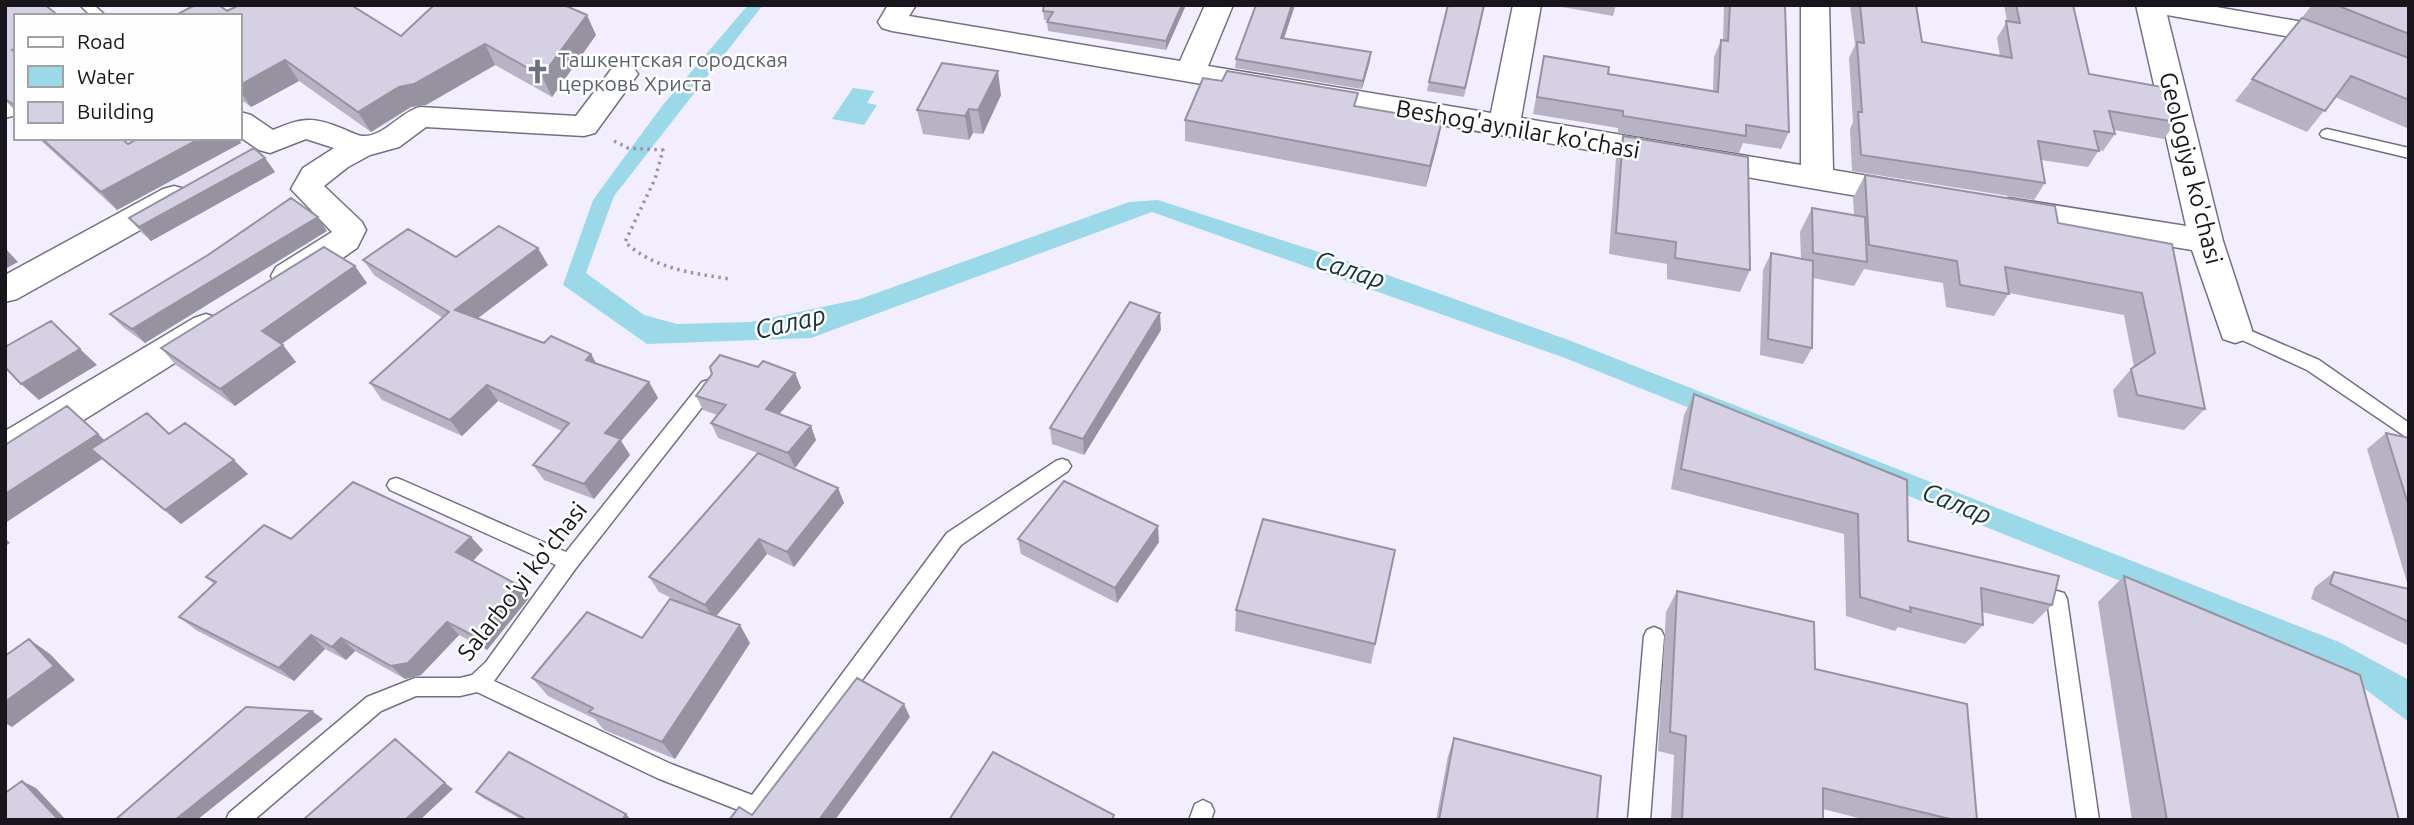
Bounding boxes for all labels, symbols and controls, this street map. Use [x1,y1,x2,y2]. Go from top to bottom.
legend [14,14,242,140]
text: Road [77,29,125,53]
place label: Ташкентская городская церковь Христа [558,47,788,95]
church icon: Ташкентская городская церковь Христа [524,57,552,85]
text: Water [77,64,135,88]
street label: Geologiya ko'chasi [2154,69,2228,267]
street label: Beshog'aynilar ko'chasi [1394,94,1642,164]
text: Building [77,99,154,123]
water label: Салар [1311,244,1389,294]
water label: Салар [752,300,828,344]
water label: Салар [1918,476,1996,530]
street label: Salarbo'yi ko'chasi [452,496,592,666]

